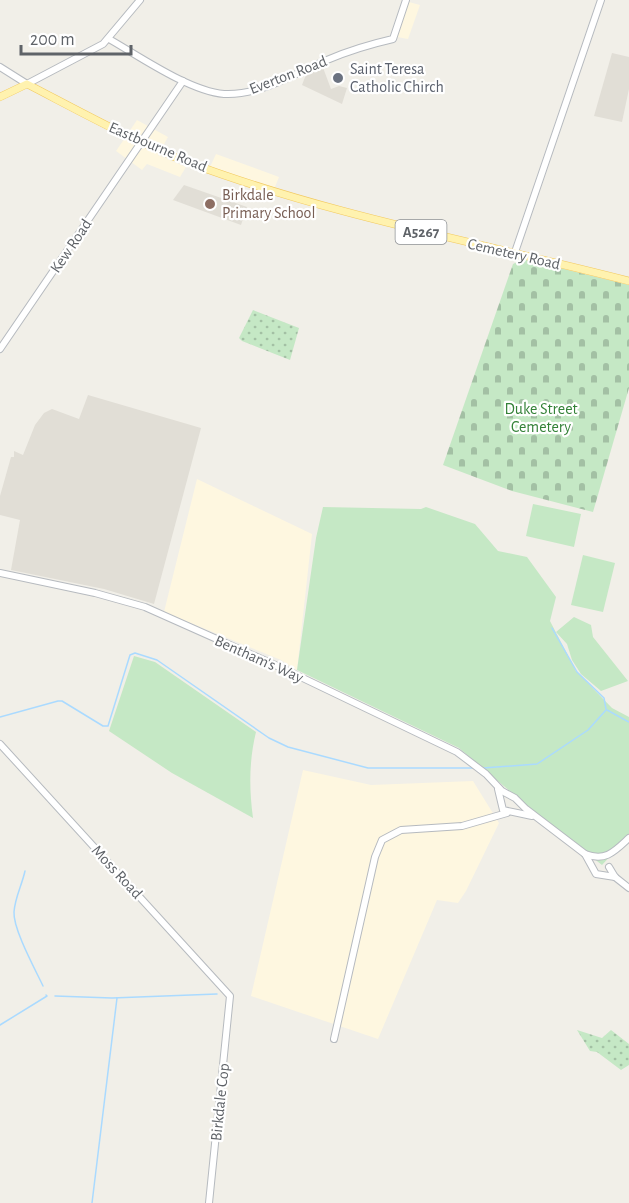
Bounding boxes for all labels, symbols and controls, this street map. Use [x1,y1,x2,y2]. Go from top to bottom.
scale bar [21,18,130,56]
text: 200 m [30,31,75,49]
street label: Everton Road [247,53,329,97]
place label: Saint Teresa Catholic Chirch [350,61,444,95]
marker: Saint Teresa Catholic Chirch [331,71,345,85]
street label: Eastbourne Road [106,119,210,175]
place label: Birkdale Primary School [222,187,315,222]
marker: Birkdale Primary School [203,197,217,211]
street label: Kew Road [47,216,95,276]
road number: A5267 [396,220,446,244]
street label: Cemetery Road [466,236,562,273]
park label: Duke Street Cemetery [504,401,578,436]
street label: Bentham's Way [212,632,306,687]
street label: Moss Road [88,842,146,902]
street label: Birkdale Cop [208,1062,232,1142]

